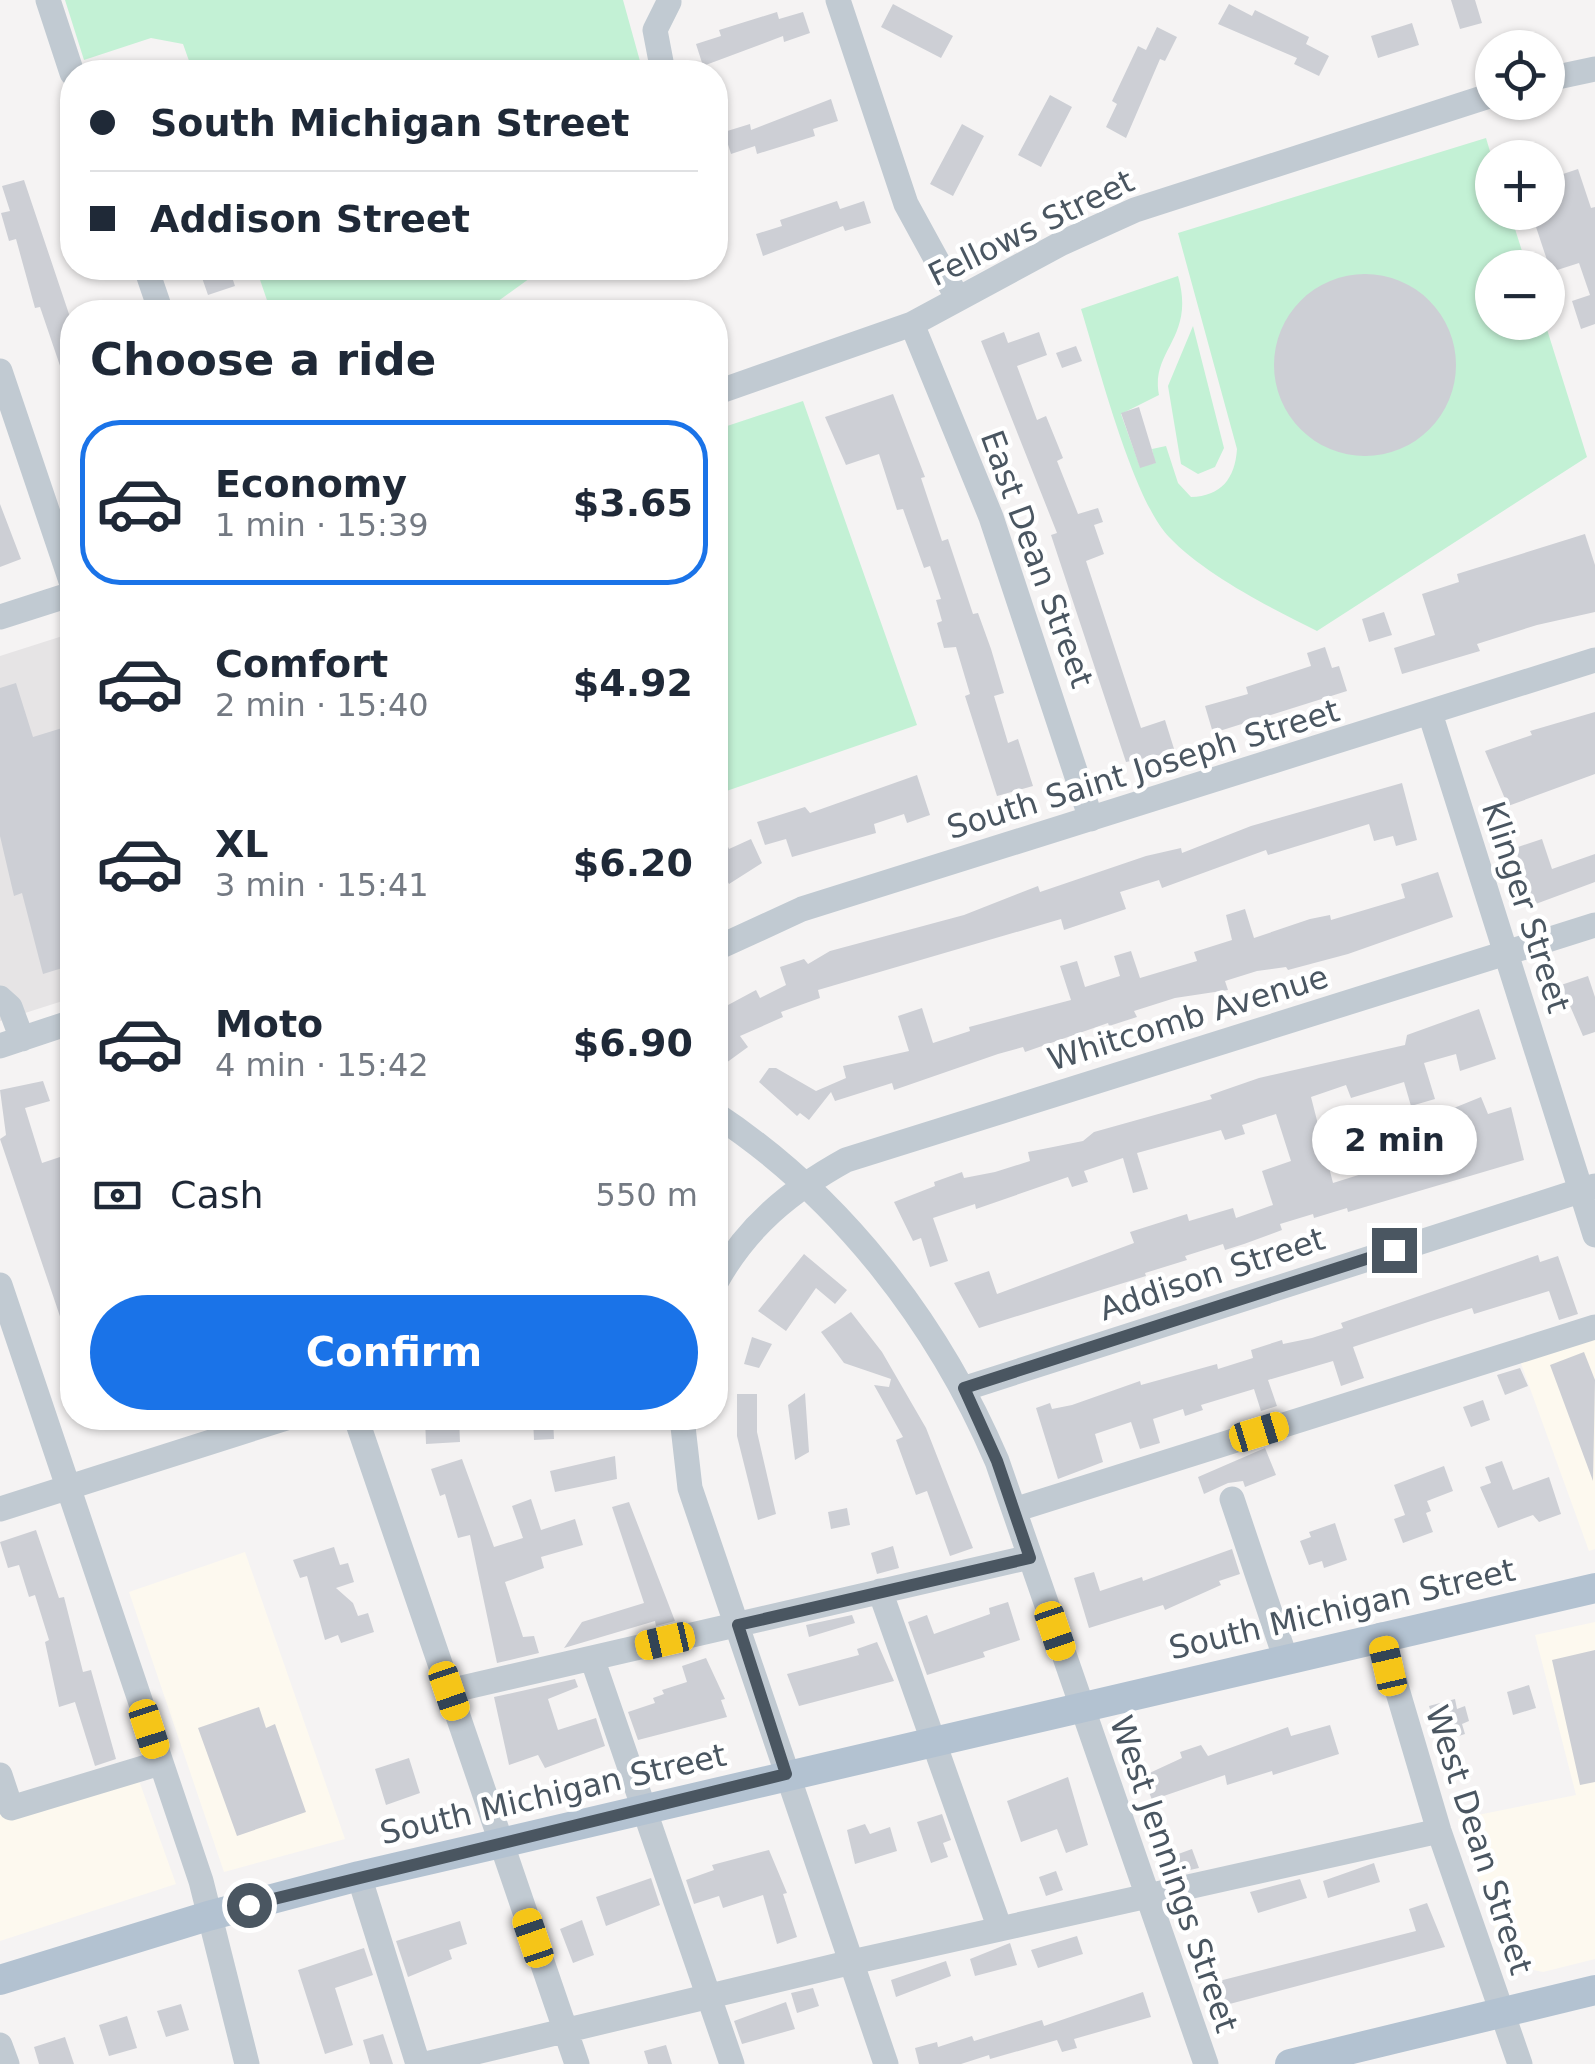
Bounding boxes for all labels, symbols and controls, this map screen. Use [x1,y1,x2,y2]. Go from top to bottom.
map controls [1475,30,1565,340]
button: locate [1475,30,1565,120]
text: South Michigan Street [150,101,630,145]
button: + [1475,140,1565,230]
street label: Fellows Street [922,162,1140,294]
text: Addison Street [150,197,470,241]
button: − [1475,250,1565,340]
text: Choose a ride [90,333,436,386]
street label: East Dean Street [973,425,1101,693]
icon: car [95,458,185,548]
text: Economy [215,462,407,506]
text: $3.65 [573,481,693,525]
text: 1 min · 15:39 [215,506,429,544]
icon: car [95,638,185,728]
text: Comfort [215,642,388,686]
text: $4.92 [573,661,693,705]
text: 2 min · 15:40 [215,686,429,724]
street label: South Saint Joseph Street [942,691,1344,847]
street label: Klinger Street [1474,797,1578,1017]
icon: car [95,818,185,908]
text: XL [215,822,269,866]
text: $6.20 [573,841,693,885]
text: 3 min · 15:41 [215,866,429,904]
street label: Whitcomb Avenue [1043,957,1333,1079]
icon: car [95,998,185,1088]
text: Moto [215,1002,323,1046]
text: $6.90 [573,1021,693,1065]
text: 4 min · 15:42 [215,1046,429,1084]
callout: 2 min [1312,1105,1476,1175]
text: 2 min [1344,1121,1445,1159]
icon: cash [90,1168,145,1223]
text: Cash [170,1173,264,1217]
text: 550 m [596,1176,698,1214]
street label: Addison Street [1094,1220,1330,1328]
route end [1372,1228,1417,1273]
button: Confirm [90,1295,698,1410]
car [1226,1409,1292,1455]
street label: South Michigan Street [1165,1551,1519,1667]
car [1031,1598,1079,1664]
car [632,1620,698,1662]
car [1367,1633,1409,1699]
car [425,1658,473,1724]
car [125,1696,173,1762]
street label: West Dean Street [1418,1701,1540,1979]
street label: West Jennings Street [1102,1711,1246,2037]
street label: South Michigan Street [376,1736,730,1852]
route start [227,1883,272,1928]
car [509,1905,557,1971]

